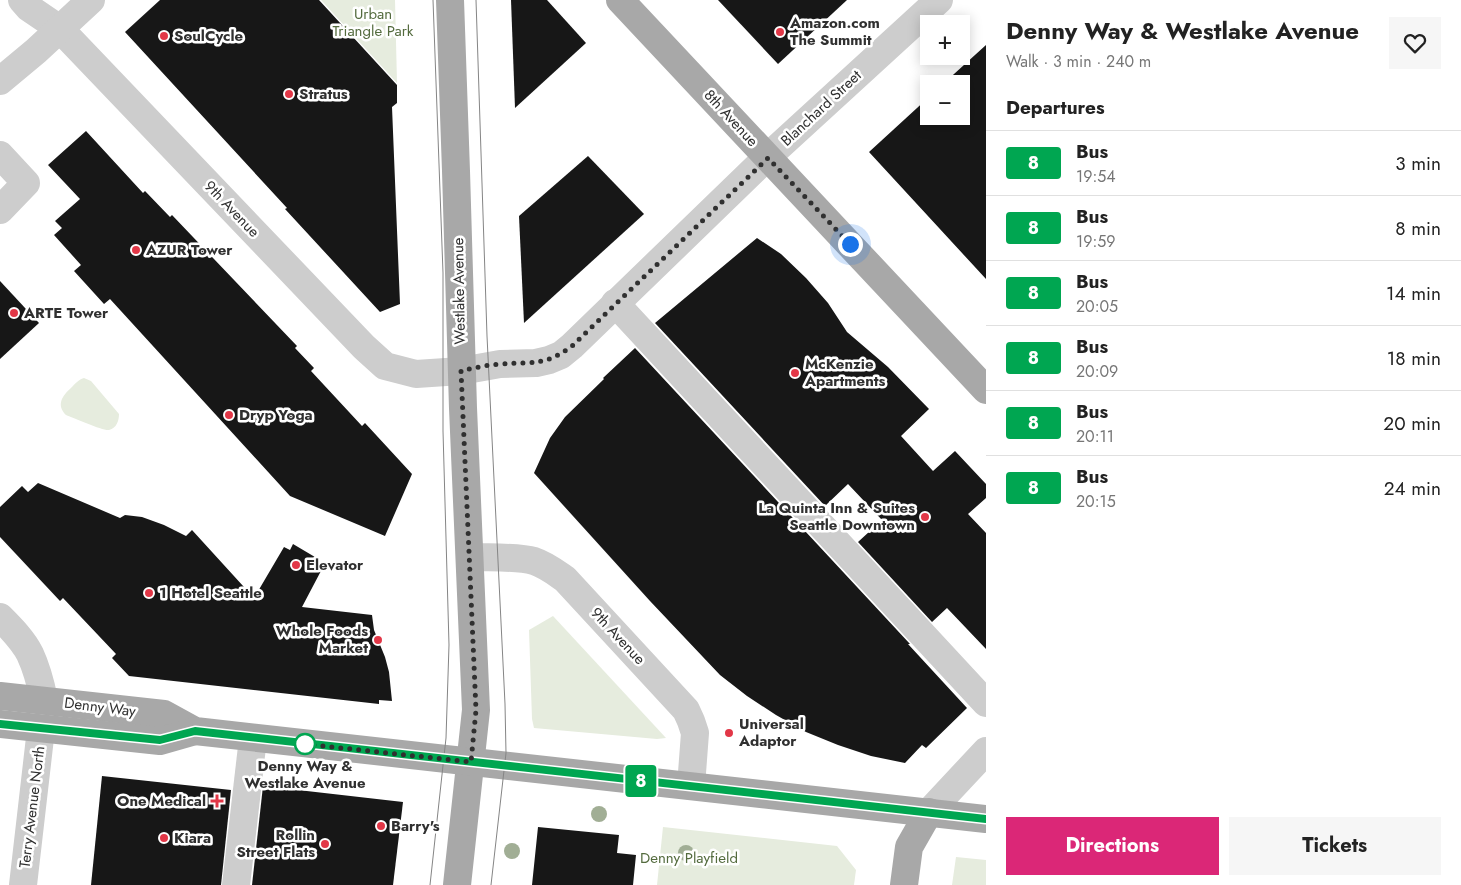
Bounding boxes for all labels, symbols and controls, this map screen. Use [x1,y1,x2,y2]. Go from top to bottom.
park label: Urban Triangle Park [333,3,414,42]
place label: Amazon.com The Summit [789,12,880,51]
text: Denny Way & Westlake Avenue [1006,13,1359,48]
map controls [920,15,970,125]
button: + [920,15,970,65]
button: heart [1389,17,1441,69]
place label: SoulCycle [174,25,243,47]
marker: Amazon.com The Summit [774,26,786,38]
marker: SoulCycle [158,30,170,42]
text: Walk · 3 min · 240 m [1006,50,1151,73]
street label: Blanchard Street [776,65,867,151]
button: − [920,75,970,125]
place label: Stratus [299,83,348,105]
street label: 8th Avenue [699,85,763,152]
marker: Stratus [283,88,295,100]
text: Departures [1006,94,1105,121]
text: Bus [1076,138,1108,165]
text: 8 [1028,150,1039,176]
text: 3 min [1395,150,1441,177]
text: 19:54 [1076,165,1116,188]
street label: 9th Avenue [199,176,265,242]
text: Bus [1076,203,1108,230]
text: 8 [1028,215,1039,241]
text: 8 min [1395,215,1441,242]
text: 19:59 [1076,230,1115,253]
your location [838,232,863,257]
street label: Westlake Avenue [447,237,471,345]
place label: AZUR Tower [145,239,233,261]
marker: AZUR Tower [130,244,142,256]
text: Bus [1076,268,1108,295]
text: 8 [1028,280,1039,306]
text: 14 min [1386,280,1441,307]
text: 20:05 [1076,295,1118,318]
place label: ARTE Tower [23,302,109,324]
marker: ARTE Tower [8,307,20,319]
text: Bus [1076,333,1108,360]
text: 8 [1028,345,1039,371]
text: 18 min [1387,345,1441,372]
place label: McKenzie Apartments [804,353,886,392]
text: 20:09 [1076,360,1118,383]
marker: McKenzie Apartments [789,367,801,379]
text: Bus [1076,398,1108,425]
place label: Dryp Yoga [239,404,313,426]
marker: Dryp Yoga [223,409,235,421]
text: 8 [1028,410,1039,436]
text: 20 min [1383,410,1441,437]
text: 20:11 [1076,425,1114,448]
text: Bus [1076,463,1108,490]
text: 8 [1028,475,1039,501]
text: 24 min [1384,475,1441,502]
text: 20:15 [1076,490,1116,513]
place label: La Quinta Inn & Suites Seattle Downtown [758,497,915,536]
marker: La Quinta Inn & Suites Seattle Downtown [919,511,931,523]
place label: Elevator [306,554,364,576]
marker: Elevator [290,559,302,571]
place label: 1 Hotel Seattle [159,582,262,604]
marker: 1 Hotel Seattle [143,587,155,599]
street label: 9th Avenue [586,602,651,670]
place label: Whole Foods Market [276,620,368,659]
marker: Whole Foods Market [372,634,384,646]
street label: Denny Way [63,692,137,722]
place label: Universal Adaptor [738,713,804,752]
marker: Universal Adaptor [723,727,735,739]
marker: Denny Way & Westlake Avenue [294,733,316,755]
street label: Terry Avenue North [14,745,50,869]
place label: Denny Way & Westlake Avenue [244,755,366,794]
line badge: 8 [625,765,657,797]
text: 8 [635,768,647,794]
place label: One Medical [117,790,206,812]
marker: One Medical [210,794,224,808]
place label: Barry's [391,815,440,837]
button: Directions [1006,817,1219,875]
button: Tickets [1229,817,1441,875]
marker: Barry's [375,820,387,832]
place label: Rollin Street Flats [236,824,315,863]
place label: Kiara [174,827,211,849]
marker: Kiara [158,832,170,844]
marker: Rollin Street Flats [319,838,331,850]
park label: Denny Playfield [640,847,738,869]

